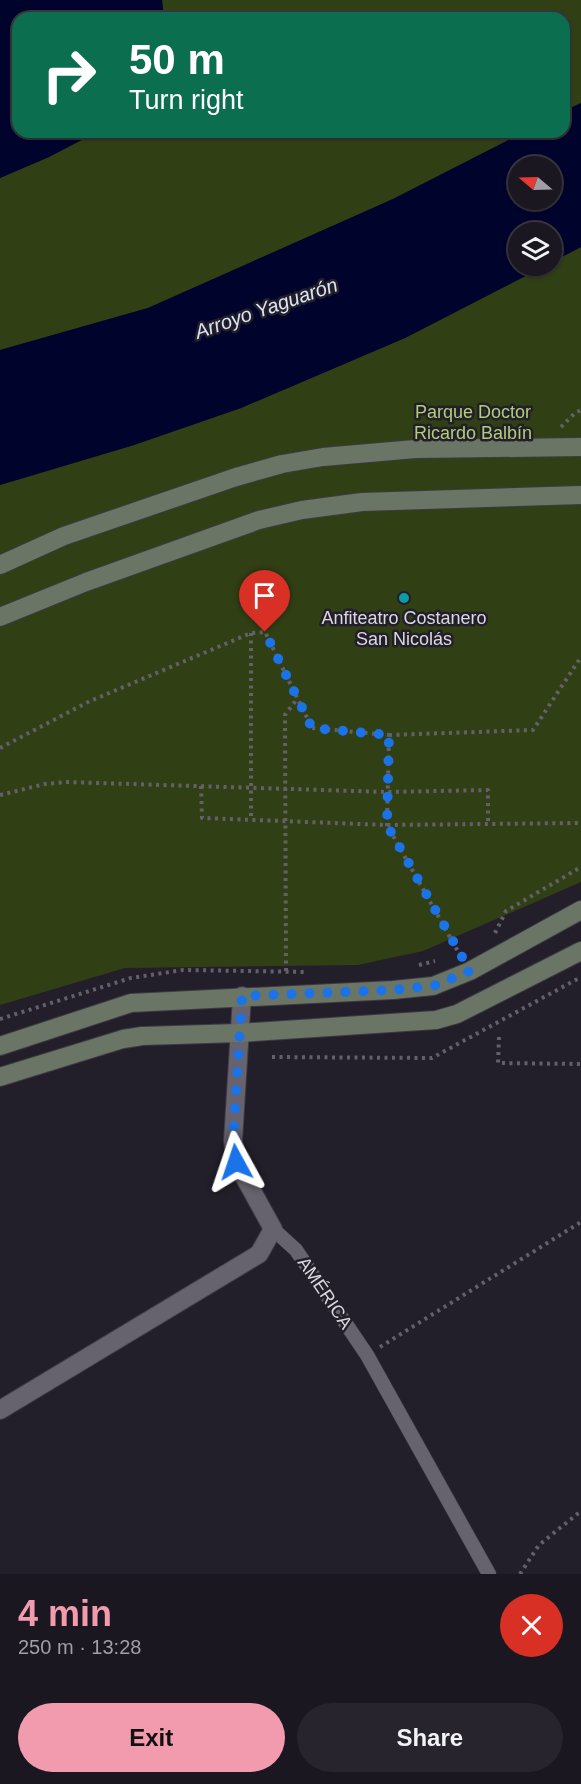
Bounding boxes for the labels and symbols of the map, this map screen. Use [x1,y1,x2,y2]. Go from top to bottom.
north arrow [508,156,562,210]
water label: Arroyo Yaguarón [191,273,340,343]
park label: Parque Doctor Ricardo Balbín [414,402,532,443]
pin [239,570,290,632]
marker: Anfiteatro Costanero San Nicolás [397,591,411,605]
place label: Anfiteatro Costanero San Nicolás [321,608,487,649]
position arrow [204,1130,268,1194]
street label: AMÉRICA [294,1253,356,1333]

